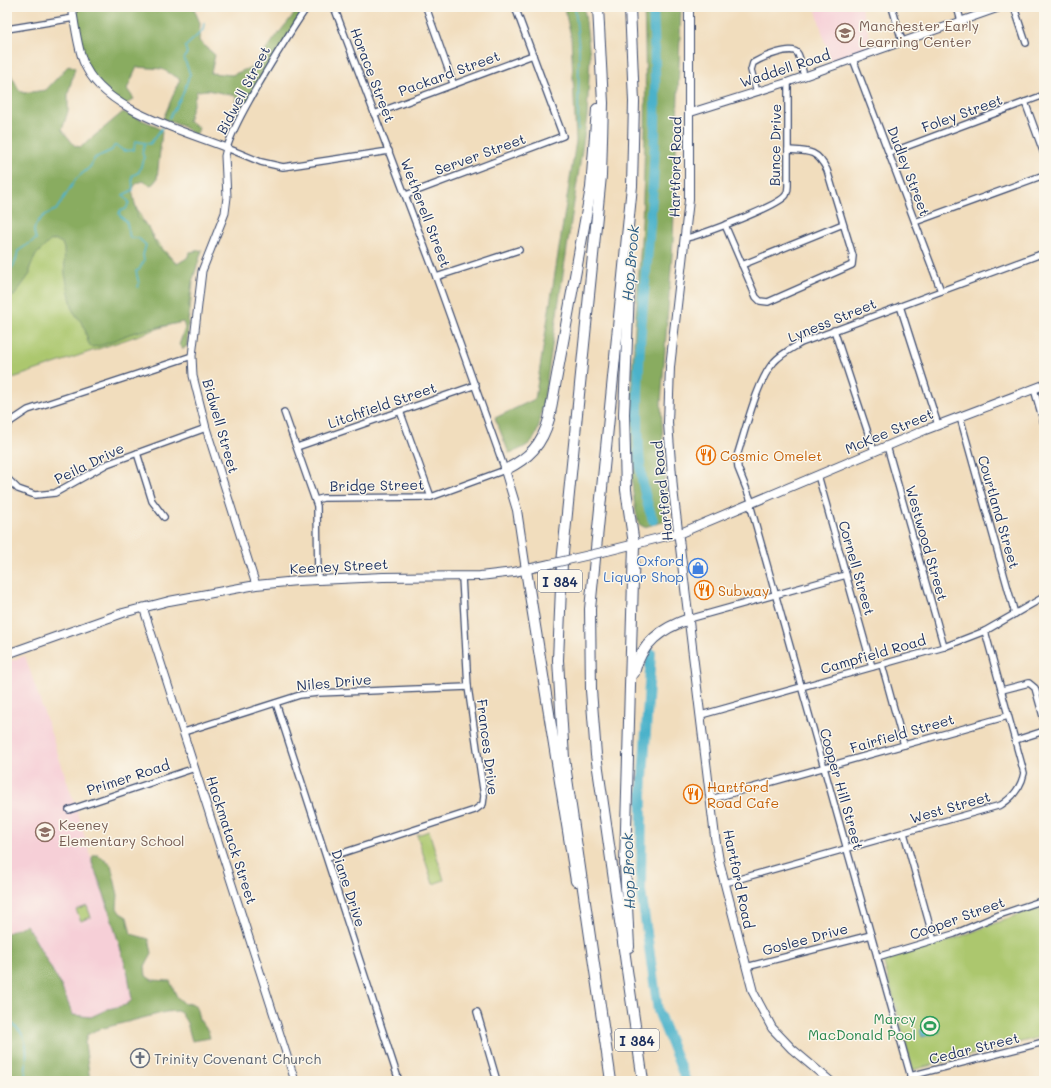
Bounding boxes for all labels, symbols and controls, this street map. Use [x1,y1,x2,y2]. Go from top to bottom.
place label: Manchester Early Learning Center [859,16,979,51]
school or university icon: Manchester Early Learning Center [834,22,856,44]
street label: Horace Street [346,25,400,125]
street label: Bidwell Street [212,43,274,137]
street label: Waddell Road [737,44,833,92]
street label: Packard Street [396,46,502,100]
street label: Foley Street [919,90,1005,136]
street label: Bunce Drive [765,104,785,186]
street label: Hartford Road [665,116,685,218]
street label: Dudley Street [883,123,935,219]
street label: Server Street [432,129,528,179]
street label: Wetherell Street [396,156,456,270]
water label: Hop Brook [617,223,643,302]
street label: Lyness Street [785,294,879,346]
street label: Bidwell Street [198,377,244,475]
street label: Litchfield Street [325,377,439,433]
street label: McKee Street [842,404,936,458]
street label: Peila Drive [51,438,127,488]
street label: Hartford Road [647,440,677,542]
restaurant icon: Cosmic Omelet [695,444,717,466]
place label: Cosmic Omelet [720,446,823,465]
street label: Courtland Street [974,453,1024,571]
street label: Bridge Street [329,475,425,495]
street label: Westwood Street [901,483,953,603]
street label: Cornell Street [834,518,880,618]
place label: Oxford Liquor Shop [603,551,684,586]
street label: Keeney Street [289,554,389,578]
shop icon: Oxford Liquor Shop [687,557,709,579]
road number: I 384 [538,570,582,592]
restaurant icon: Subway [693,579,715,601]
place label: Subway [718,581,769,600]
street label: Campfield Road [818,630,928,678]
street label: Niles Drive [296,669,372,695]
street label: Frances Drive [473,698,503,796]
street label: Fairfield Street [848,709,956,757]
street label: Cooper Hill Street [816,726,868,852]
street label: Primer Road [84,755,172,799]
street label: Hackmatack Street [202,773,262,907]
place label: Hartford Road Cafe [707,777,779,812]
restaurant icon: Hartford Road Cafe [682,783,704,805]
street label: West Street [908,786,992,828]
place label: Keeney Elementary School [59,815,185,850]
school or university icon: Keeney Elementary School [34,821,56,843]
street label: Hartford Road [719,828,759,930]
water label: Hop Brook [617,832,639,909]
street label: Diane Drive [328,847,370,929]
street label: Cooper Street [907,892,1007,944]
street label: Goslee Drive [760,918,850,960]
place label: Marcy MacDonald Pool [808,1009,916,1044]
sports icon: Marcy MacDonald Pool [919,1015,941,1037]
street label: Cedar Street [927,1028,1021,1068]
road number: I 384 [615,1029,659,1051]
church icon: Trinity Covenant Church [129,1047,151,1069]
place label: Trinity Covenant Church [154,1049,321,1068]

